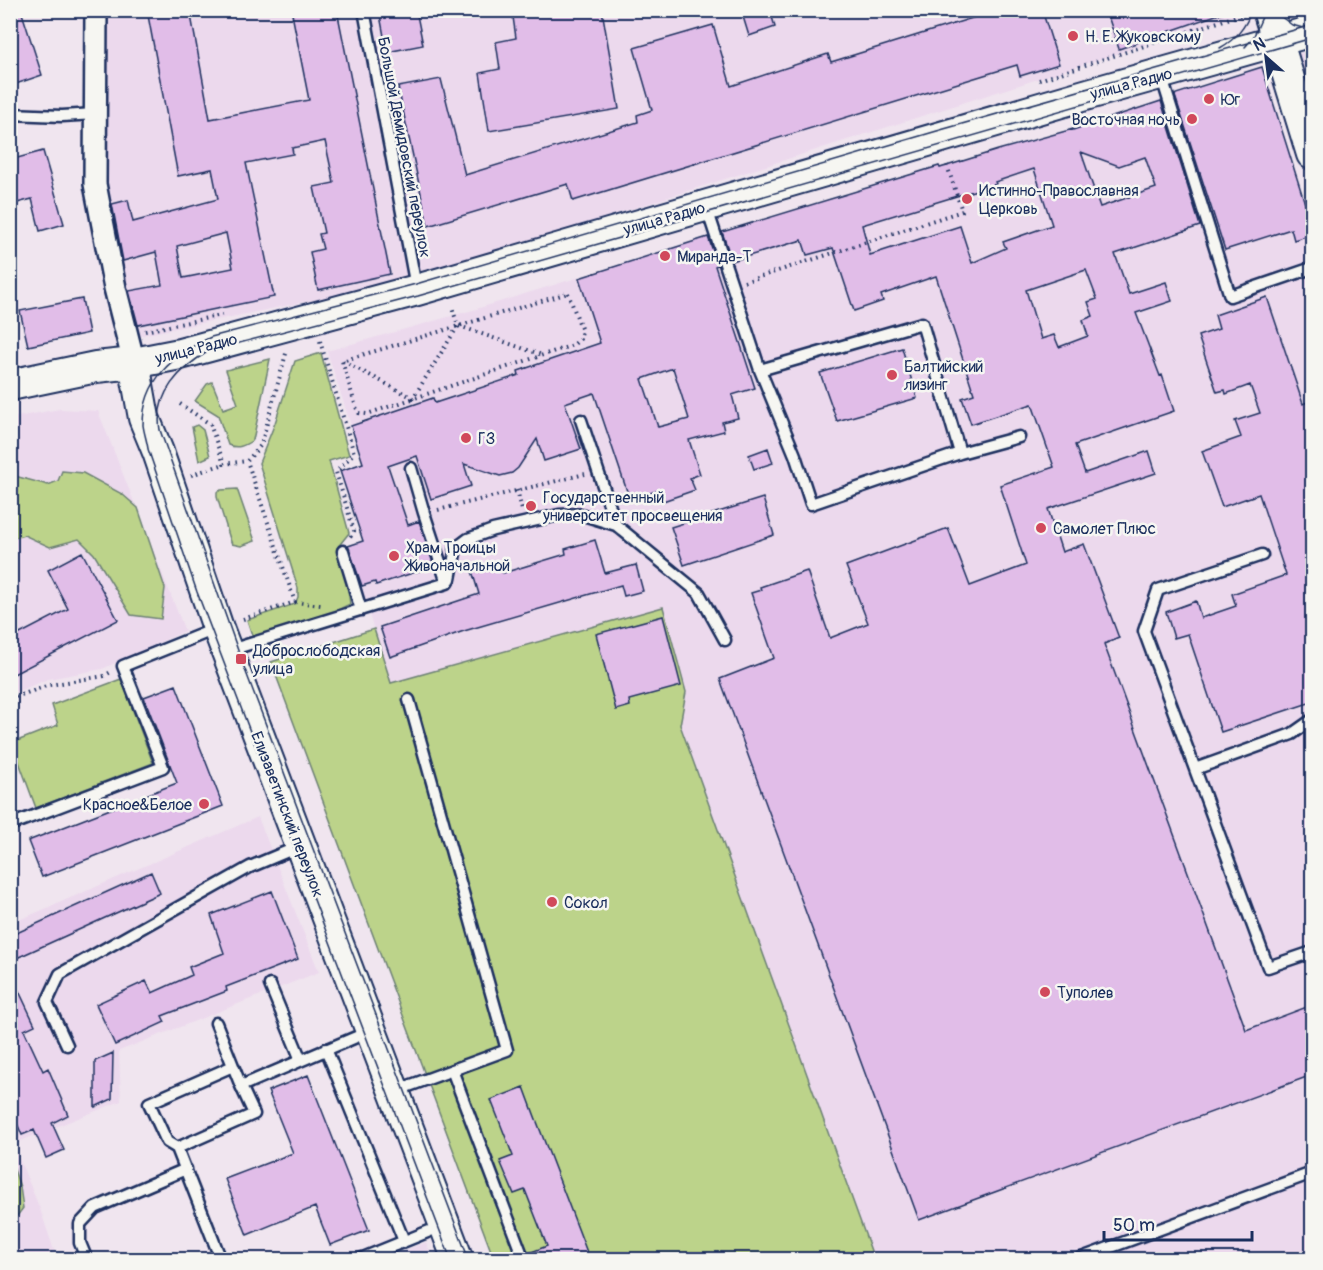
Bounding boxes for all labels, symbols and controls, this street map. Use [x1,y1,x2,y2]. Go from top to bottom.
place label: Н. Е. Жуковскому [1085,27,1201,47]
north arrow [1236,27,1296,87]
marker: Н. Е. Жуковскому [1066,29,1080,43]
text: N [1250,33,1269,56]
street label: Большой Демидовский переулок [373,35,435,259]
street label: улица Радио [1087,63,1175,105]
place label: Юг [1221,90,1241,110]
marker: Юг [1202,92,1216,106]
place label: Восточная ночь [1071,110,1180,130]
marker: Восточная ночь [1185,112,1199,126]
place label: Истинно-Православная Церковь [979,181,1139,219]
marker: Истинно-Православная Церковь [960,192,974,206]
street label: улица Радио [620,198,708,240]
place label: Миранда-Т [677,247,751,267]
marker: Миранда-Т [658,249,672,263]
street label: улица Радио [152,329,240,369]
place label: Балтийский лизинг [904,357,983,395]
marker: Балтийский лизинг [885,368,899,382]
place label: ГЗ [478,429,495,449]
marker: ГЗ [459,431,473,445]
place label: Государственный университет просвещения [542,488,723,526]
marker: Государственный университет просвещения [524,499,538,513]
place label: Самолет Плюс [1053,519,1156,539]
marker: Самолет Плюс [1034,521,1048,535]
place label: Храм Троицы Живоначальной [403,538,510,576]
marker: Храм Троицы Живоначальной [387,549,401,563]
place label: Доброслободская улица [252,641,380,679]
marker: Доброслободская улица [234,652,248,666]
street label: Елизаветинский переулок [246,729,328,900]
place label: Красное&Белое [83,795,192,815]
marker: Красное&Белое [197,797,211,811]
place label: Сокол [564,893,608,913]
marker: Сокол [545,895,559,909]
place label: Туполев [1057,983,1114,1003]
marker: Туполев [1038,985,1052,999]
scale bar [1104,1204,1252,1242]
text: 50 m [1113,1214,1155,1237]

